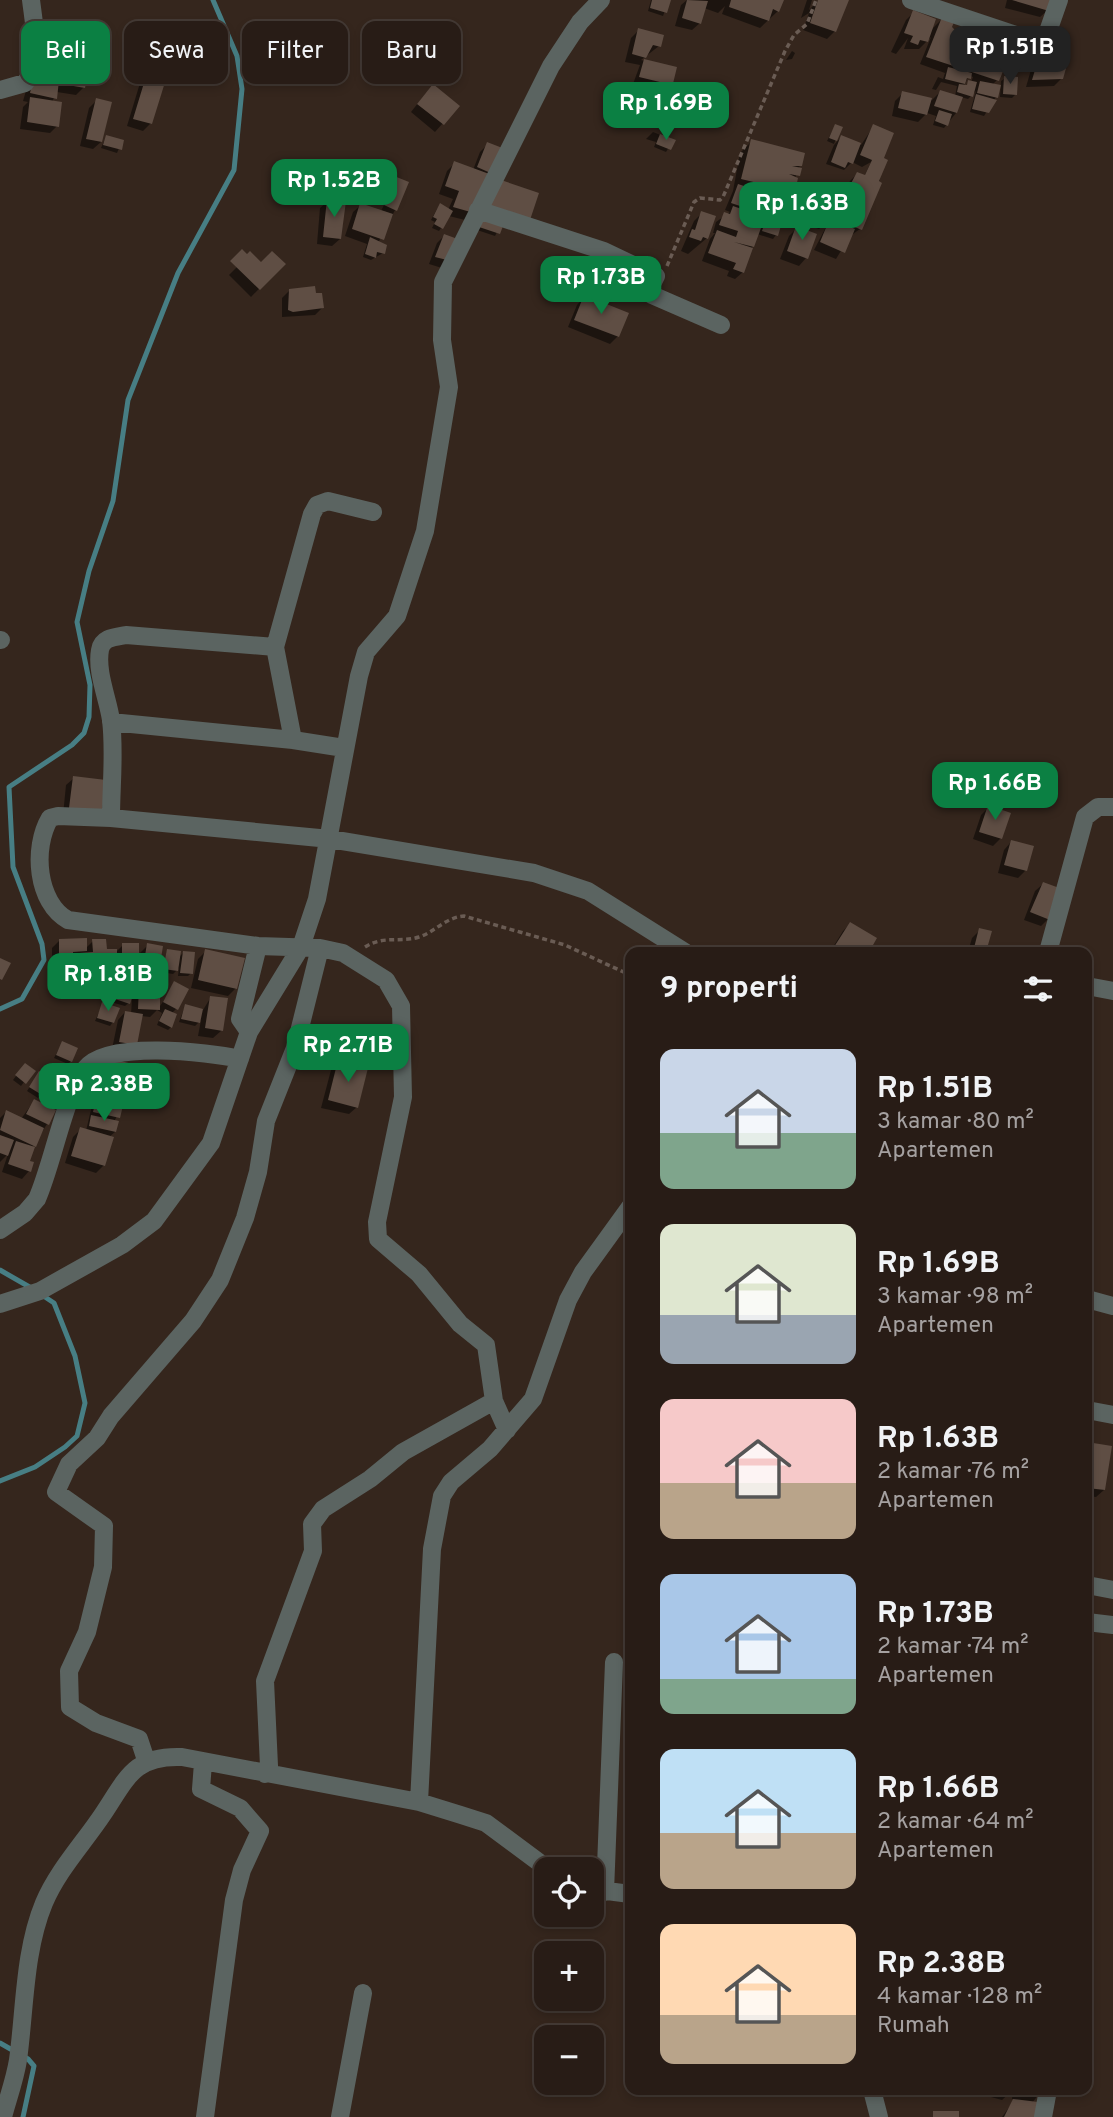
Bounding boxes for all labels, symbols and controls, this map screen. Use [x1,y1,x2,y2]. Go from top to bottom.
chip: Beli [21,21,110,84]
chip: Sewa [124,21,228,84]
chip: Filter [242,21,348,84]
chip: Baru [362,21,461,84]
pin: Rp 1.51B [938,27,1082,86]
text: Rp 1.51B [966,34,1054,63]
pin: Rp 1.69B [594,82,738,142]
text: Rp 1.69B [619,90,713,119]
pin: Rp 1.52B [262,160,406,219]
text: Rp 1.52B [287,167,381,196]
pin: Rp 1.63B [730,182,874,242]
text: Rp 1.63B [755,190,849,219]
pin: Rp 1.73B [529,256,673,316]
text: Rp 1.73B [556,264,646,293]
pin: Rp 1.66B [923,762,1067,822]
text: Rp 1.66B [948,770,1042,799]
pin: Rp 1.81B [36,954,180,1013]
text: Rp 1.81B [63,961,153,990]
icon: filters [1019,970,1057,1008]
text: 9 properti [660,971,798,1008]
pin: Rp 2.71B [276,1024,420,1084]
text: Rp 2.71B [303,1032,393,1061]
pin: Rp 2.38B [32,1064,176,1123]
text: Rp 2.38B [55,1071,153,1100]
text: Rp 1.51B [877,1071,993,1108]
icon: home [716,1077,800,1161]
text: 3 kamar · 80 m² [877,1108,1034,1137]
text: Apartemen [877,1137,994,1166]
text: Rp 1.69B [877,1246,1000,1283]
icon: home [716,1252,800,1336]
text: 3 kamar · 98 m² [877,1283,1033,1312]
text: Apartemen [877,1312,994,1341]
text: Rp 1.63B [877,1421,999,1458]
icon: home [716,1427,800,1511]
text: 2 kamar · 76 m² [877,1458,1029,1487]
text: Apartemen [877,1487,994,1516]
text: Rp 1.73B [877,1596,994,1633]
icon: home [716,1602,800,1686]
text: 2 kamar · 74 m² [877,1633,1029,1662]
text: Apartemen [877,1662,994,1691]
text: Rp 1.66B [877,1771,1000,1808]
icon: home [716,1777,800,1861]
text: 2 kamar · 64 m² [877,1808,1034,1837]
text: Apartemen [877,1837,994,1866]
map controls [534,1857,604,2095]
button: locate [534,1857,604,1927]
button: + [534,1941,604,2011]
text: Rp 2.38B [877,1946,1006,1983]
icon: home [716,1952,800,2036]
text: 4 kamar · 128 m² [877,1983,1042,2012]
text: Rumah [877,2012,950,2041]
button: − [534,2025,604,2095]

